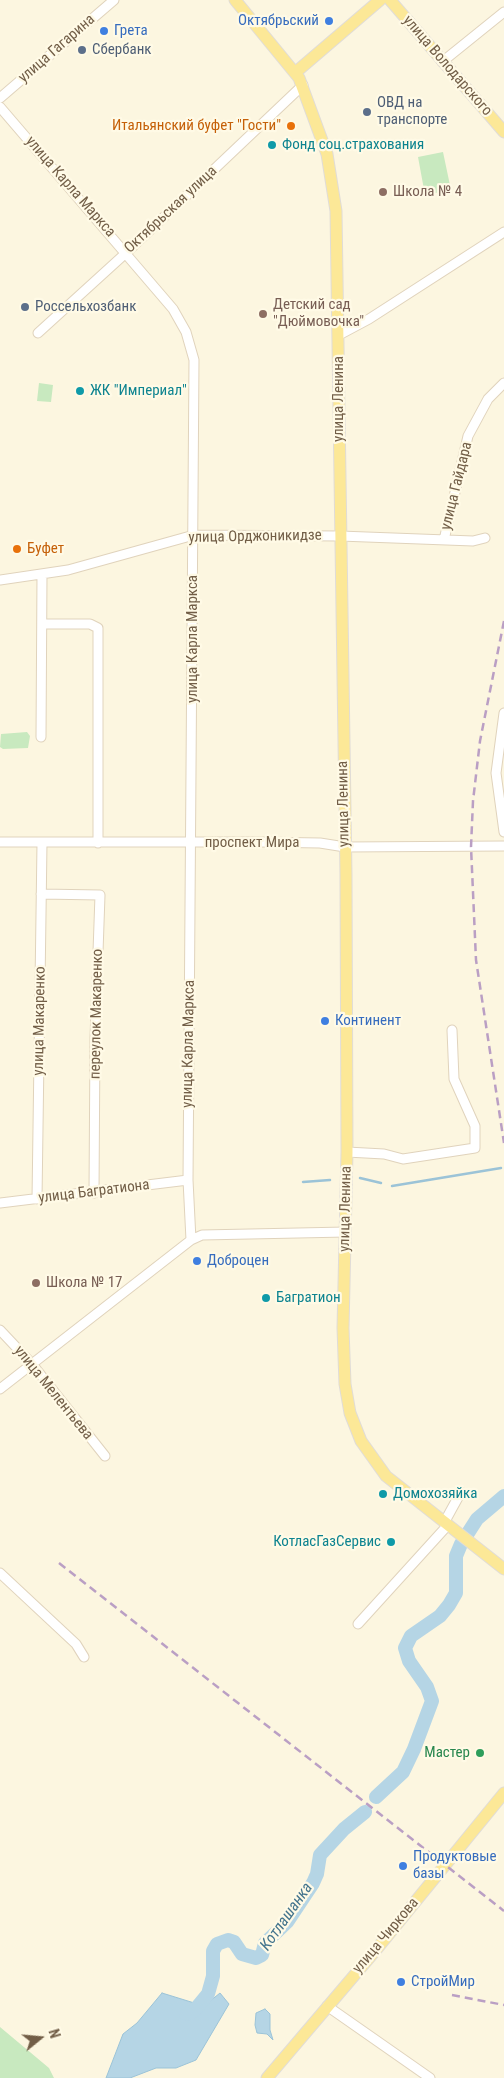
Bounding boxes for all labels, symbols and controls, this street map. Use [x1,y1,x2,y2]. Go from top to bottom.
street label: улица Гагарина [15,11,99,87]
place label: Октябрьский [238,12,319,30]
street label: улица Володарского [399,12,495,120]
marker: Октябрьский [323,15,335,27]
place label: Грета [114,22,148,40]
marker: Грета [98,25,110,37]
place label: Сбербанк [92,41,152,59]
marker: Сбербанк [76,44,88,56]
place label: ОВД на транспорте [377,94,447,129]
marker: ОВД на транспорте [361,106,373,118]
place label: Итальянский буфет "Гости" [112,117,281,135]
marker: Итальянский буфет "Гости" [285,120,297,132]
street label: улица Карла Маркса [21,133,119,241]
place label: Фонд соц.страхования [282,136,424,154]
marker: Фонд соц.страхования [266,139,278,151]
street label: Октябрьская улица [121,163,221,257]
place label: Школа № 4 [393,183,462,201]
marker: Школа № 4 [377,186,389,198]
place label: Детский сад "Дюймовочка" [273,296,364,331]
place label: Россельхозбанк [35,298,136,316]
marker: Россельхозбанк [19,301,31,313]
marker: Детский сад "Дюймовочка" [257,308,269,320]
street label: улица Ленина [330,356,348,442]
place label: ЖК "Империал" [90,382,187,400]
marker: ЖК "Империал" [74,385,86,397]
street label: улица Гайдара [437,440,477,532]
street label: улица Орджоникидзе [188,527,322,547]
place label: Буфет [27,540,64,558]
marker: Буфет [11,543,23,555]
street label: улица Карла Маркса [184,575,202,703]
street label: улица Ленина [334,761,354,847]
street label: проспект Мира [205,834,299,852]
street label: переулок Макаренко [87,949,107,1079]
street label: улица Макаренко [30,966,50,1076]
street label: улица Карла Маркса [179,980,199,1108]
place label: Континент [335,1012,401,1030]
marker: Континент [319,1015,331,1027]
street label: улица Ленина [336,1166,356,1252]
street label: улица Багратиона [38,1176,150,1208]
place label: Доброцен [207,1252,269,1270]
marker: Доброцен [191,1255,203,1267]
place label: Школа № 17 [46,1274,123,1292]
marker: Школа № 17 [30,1277,42,1289]
place label: Багратион [276,1289,341,1307]
marker: Багратион [260,1292,272,1304]
street label: улица Мелентьева [10,1342,96,1444]
place label: Домохозяйка [393,1485,477,1503]
marker: Домохозяйка [377,1488,389,1500]
place label: КотласГазСервис [273,1533,381,1551]
marker: КотласГазСервис [385,1536,397,1548]
place label: Мастер [424,1744,470,1762]
marker: Мастер [474,1747,486,1759]
place label: Продуктовые базы [413,1848,497,1883]
marker: Продуктовые базы [397,1860,409,1872]
water label: Котлашанка [257,1879,317,1955]
street label: улица Чиркова [349,1895,423,1977]
place label: СтройМир [411,1973,475,1991]
marker: СтройМир [395,1976,407,1988]
north arrow [15,2013,65,2063]
text: N [45,2027,63,2040]

